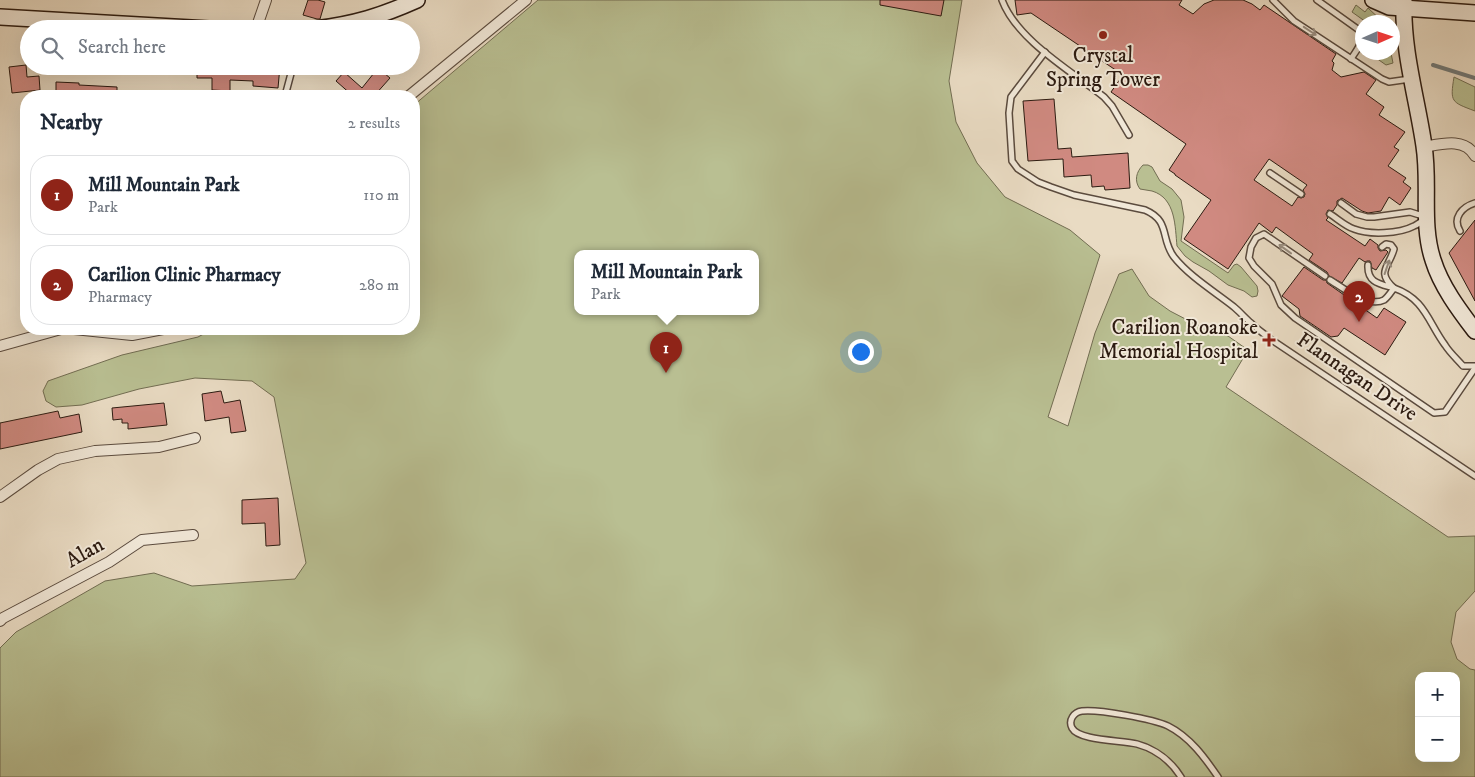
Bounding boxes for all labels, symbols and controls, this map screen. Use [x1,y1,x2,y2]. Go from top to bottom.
north arrow [1355,15,1400,60]
search box [20,20,420,75]
one-way arrow [1303,26,1317,36]
marker: Crystal Spring Tower [1097,29,1109,41]
icon: search [38,34,66,62]
text: Search here [78,36,166,59]
place label: Crystal Spring Tower [1046,43,1160,93]
text: Nearby [40,110,102,136]
text: 2 results [348,113,400,133]
text: Mill Mountain Park [88,174,240,197]
text: 1 [54,185,60,205]
text: 110 m [363,185,399,205]
text: Park [88,197,118,217]
one-way arrow [1278,244,1292,254]
popup [574,250,759,315]
one-way arrow [1383,260,1392,275]
text: Mill Mountain Park [591,261,742,284]
text: Carilion Clinic Pharmacy [88,264,281,287]
text: 2 [53,275,61,295]
text: 280 m [359,275,399,295]
pin: 2 [1343,281,1375,322]
text: Park [591,284,621,304]
text: Pharmacy [88,287,152,307]
place label: Carilion Roanoke Memorial Hospital [1099,315,1259,365]
street label: Flannagan Drive [1292,327,1423,427]
pin: 1 [650,332,682,373]
marker: Carilion Roanoke Memorial Hospital [1262,333,1276,347]
your location [848,339,874,365]
street label: Alan [61,532,109,574]
map controls [1415,672,1460,762]
button: + [1415,672,1460,717]
button: − [1415,717,1460,762]

